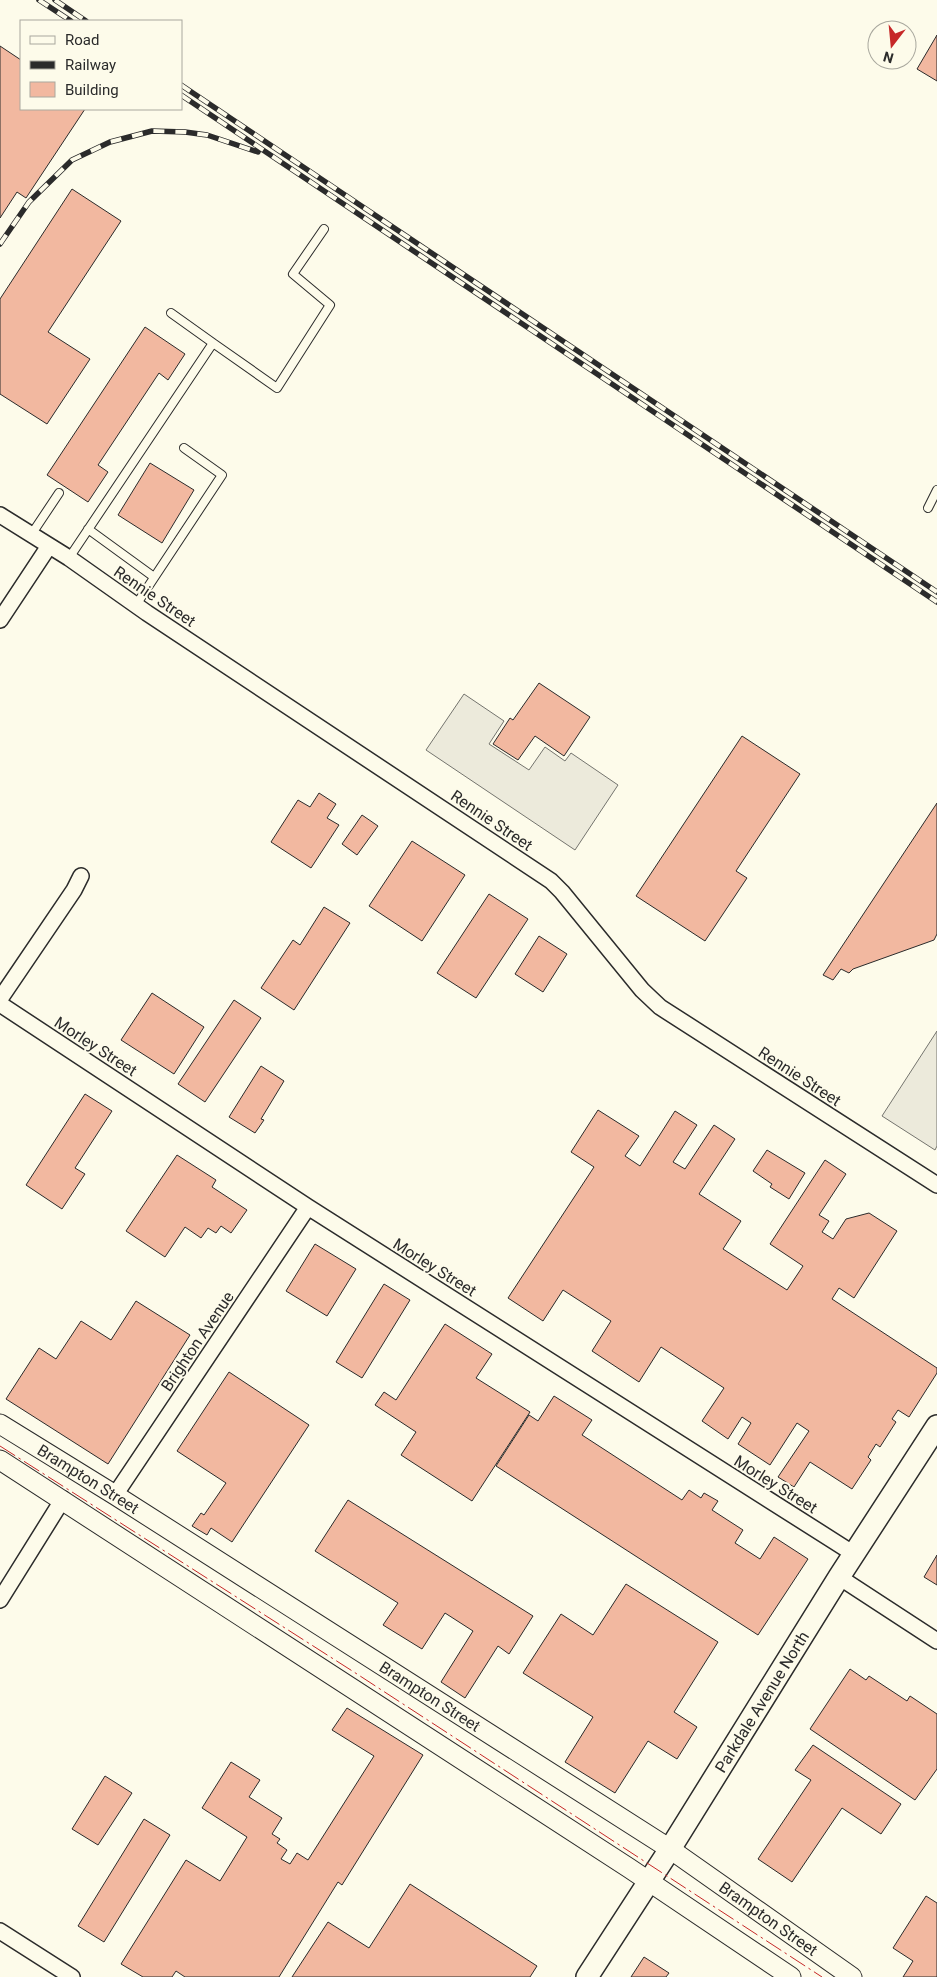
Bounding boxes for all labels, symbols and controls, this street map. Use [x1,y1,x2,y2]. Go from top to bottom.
legend [20,20,182,110]
north arrow [867,20,917,70]
text: Road [65,31,99,49]
text: N [881,48,895,67]
text: Railway [65,56,116,74]
text: Building [65,81,119,99]
street label: Rennie Street [110,562,199,631]
street label: Rennie Street [447,786,536,855]
street label: Morley Street [51,1013,141,1080]
street label: Rennie Street [755,1043,845,1110]
street label: Morley Street [390,1234,480,1301]
street label: Brighton Avenue [157,1288,238,1395]
street label: Brampton Street [34,1440,142,1518]
street label: Morley Street [731,1451,821,1518]
street label: Parkdale Avenue North [711,1628,813,1776]
street label: Brampton Street [376,1657,484,1736]
street label: Brampton Street [715,1878,821,1960]

